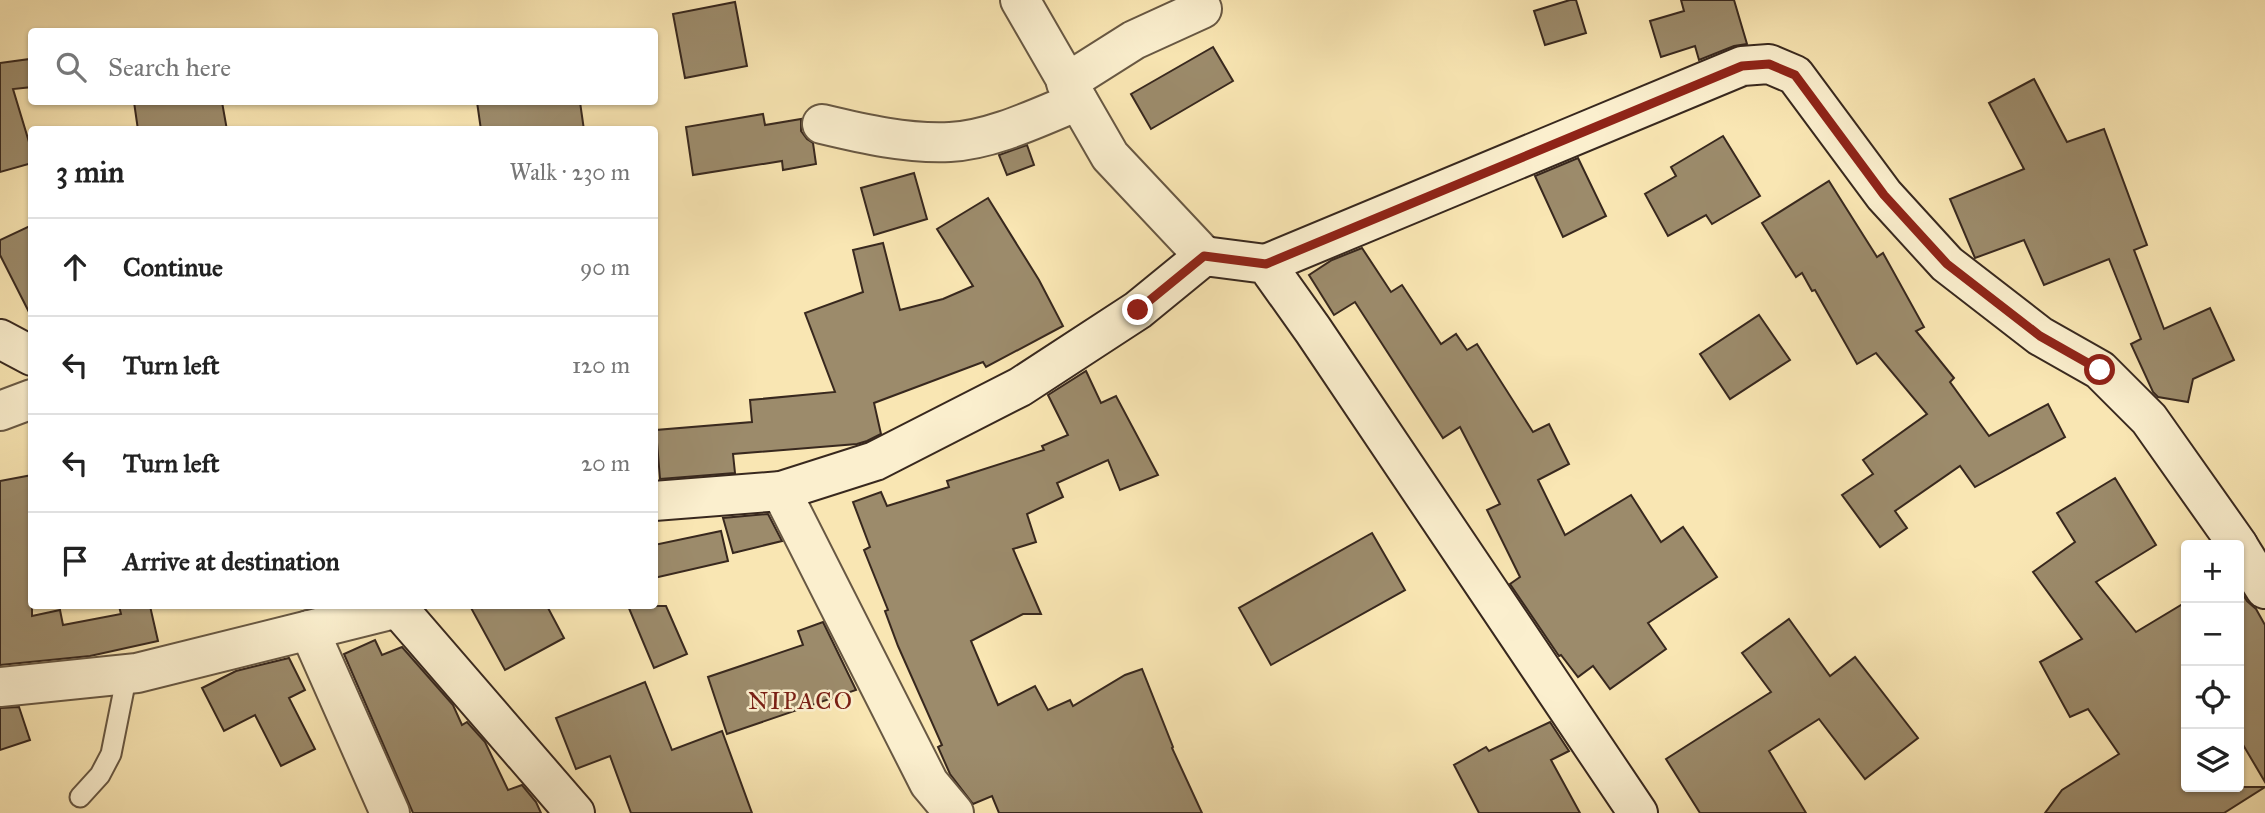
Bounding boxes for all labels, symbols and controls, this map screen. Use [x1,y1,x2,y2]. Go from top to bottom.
search box [28,28,658,105]
icon: search [52,48,90,86]
text: Search here [108,51,231,83]
text: 3 min [56,154,124,190]
text: Walk · 230 m [510,158,630,186]
icon: ahead [56,248,94,286]
text: Continue [123,251,223,283]
text: 90 m [580,253,630,281]
route end [1122,294,1153,325]
icon: left [56,346,94,384]
text: Turn left [123,349,219,381]
text: 120 m [572,351,630,379]
route start [2084,354,2115,385]
icon: left [56,444,94,482]
text: Turn left [123,447,219,479]
text: 20 m [581,449,630,477]
map controls [2181,540,2244,792]
button: + [2181,540,2244,603]
icon: arrive [56,542,94,580]
text: Arrive at destination [123,545,340,577]
button: − [2181,603,2244,666]
button: locate [2181,666,2244,729]
district label: NIPACO [748,686,854,716]
button: layers [2181,729,2244,792]

